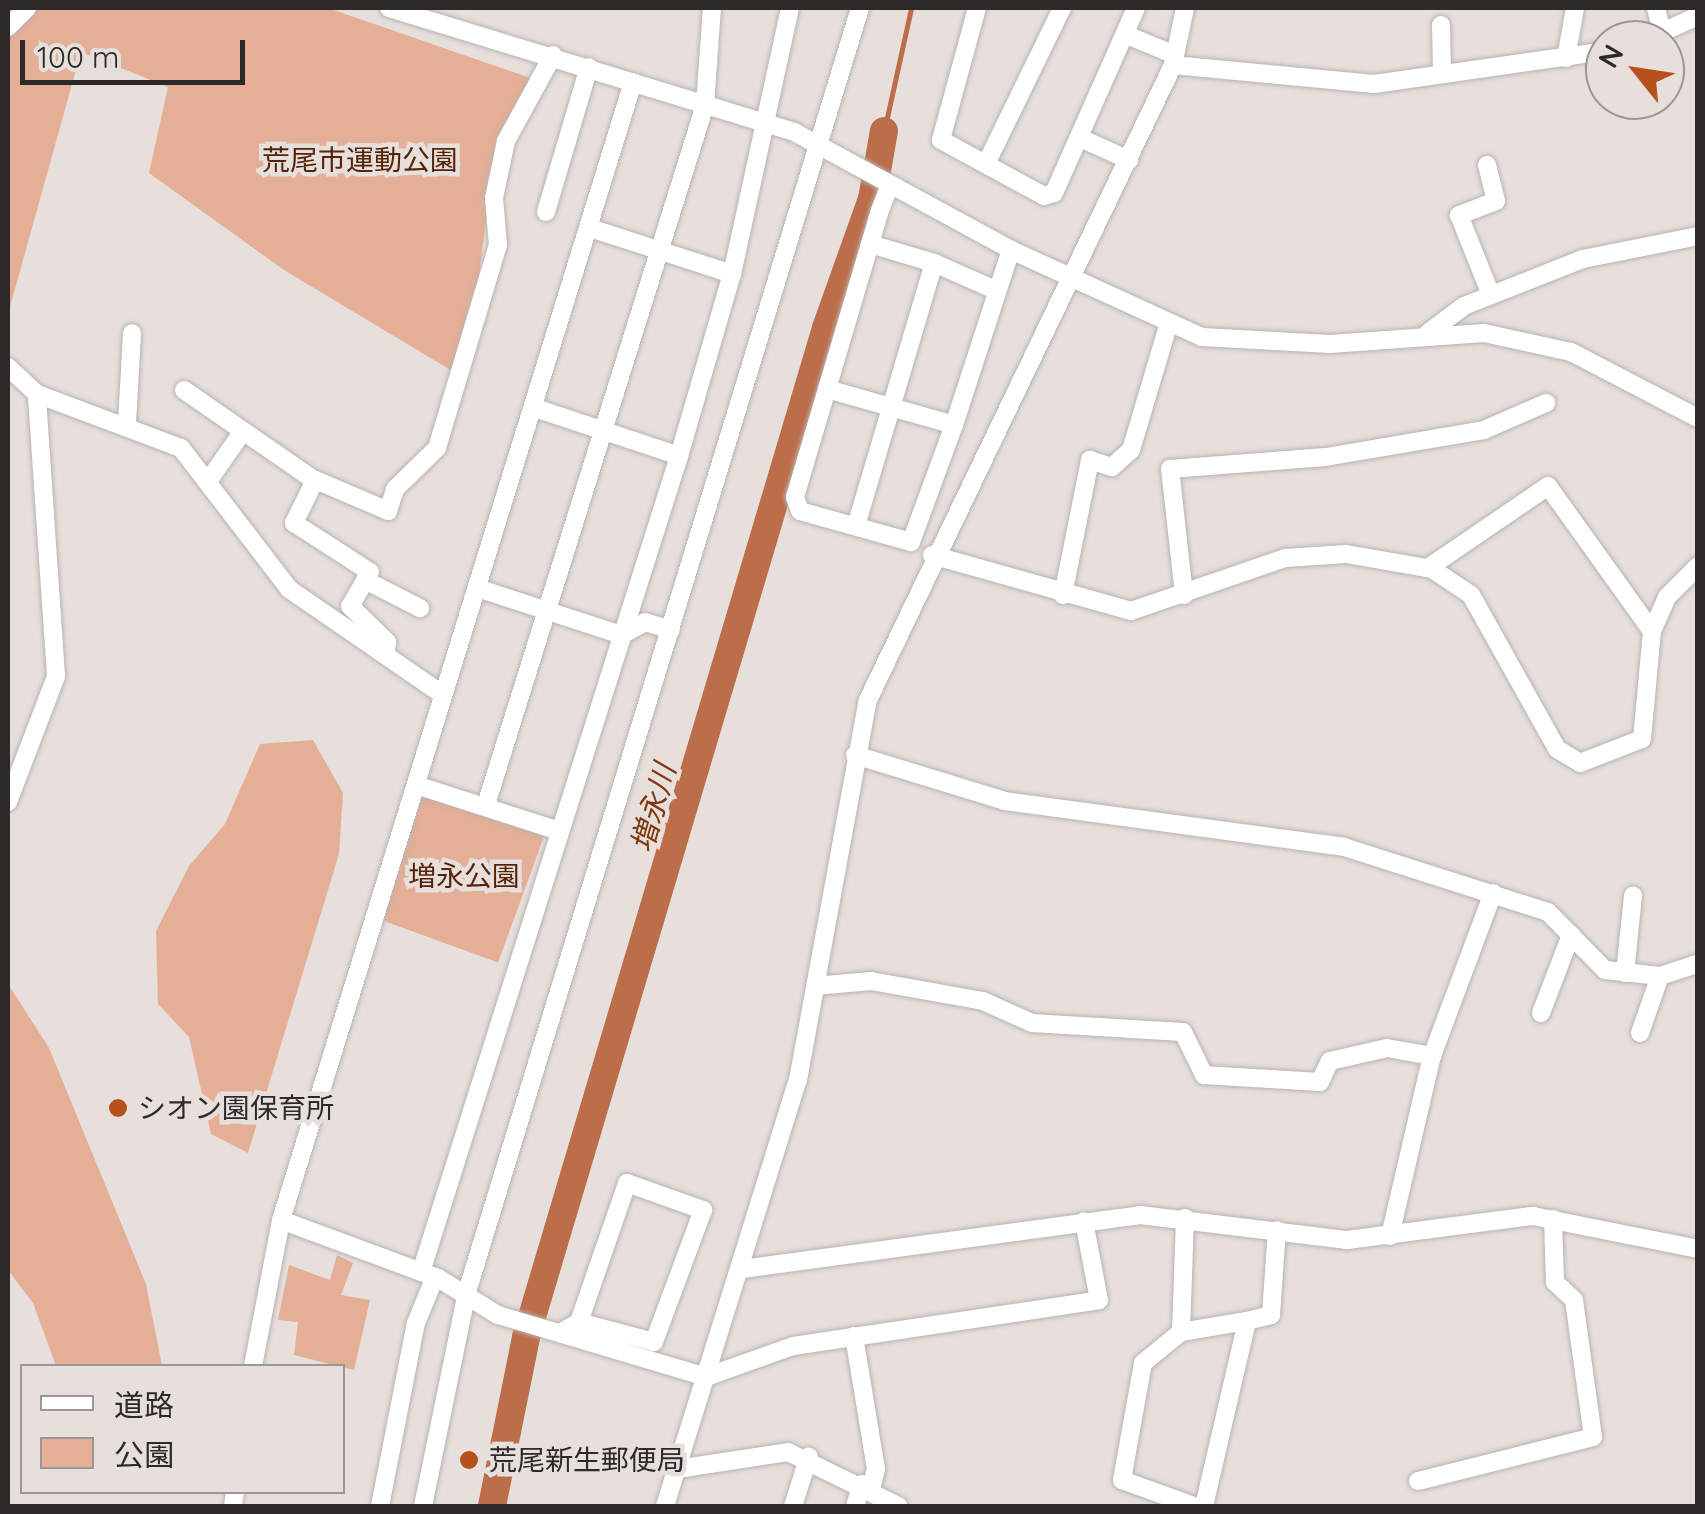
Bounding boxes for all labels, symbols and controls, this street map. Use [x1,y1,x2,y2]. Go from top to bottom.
scale bar [25,20,250,82]
north arrow [1585,20,1685,120]
text: 100 m [37,38,119,76]
text: N [1590,38,1631,73]
park label: 荒尾市運動公園 [262,143,458,177]
water label: 増永川 [623,760,683,856]
park label: 増永公園 [408,859,520,893]
place label: シオン園保育所 [138,1091,334,1125]
marker: シオン園保育所 [107,1097,129,1119]
legend [20,1364,345,1494]
text: 道路 [114,1386,174,1424]
text: 公園 [114,1436,174,1474]
place label: 荒尾新生郵便局 [489,1443,685,1477]
marker: 荒尾新生郵便局 [458,1449,480,1471]

